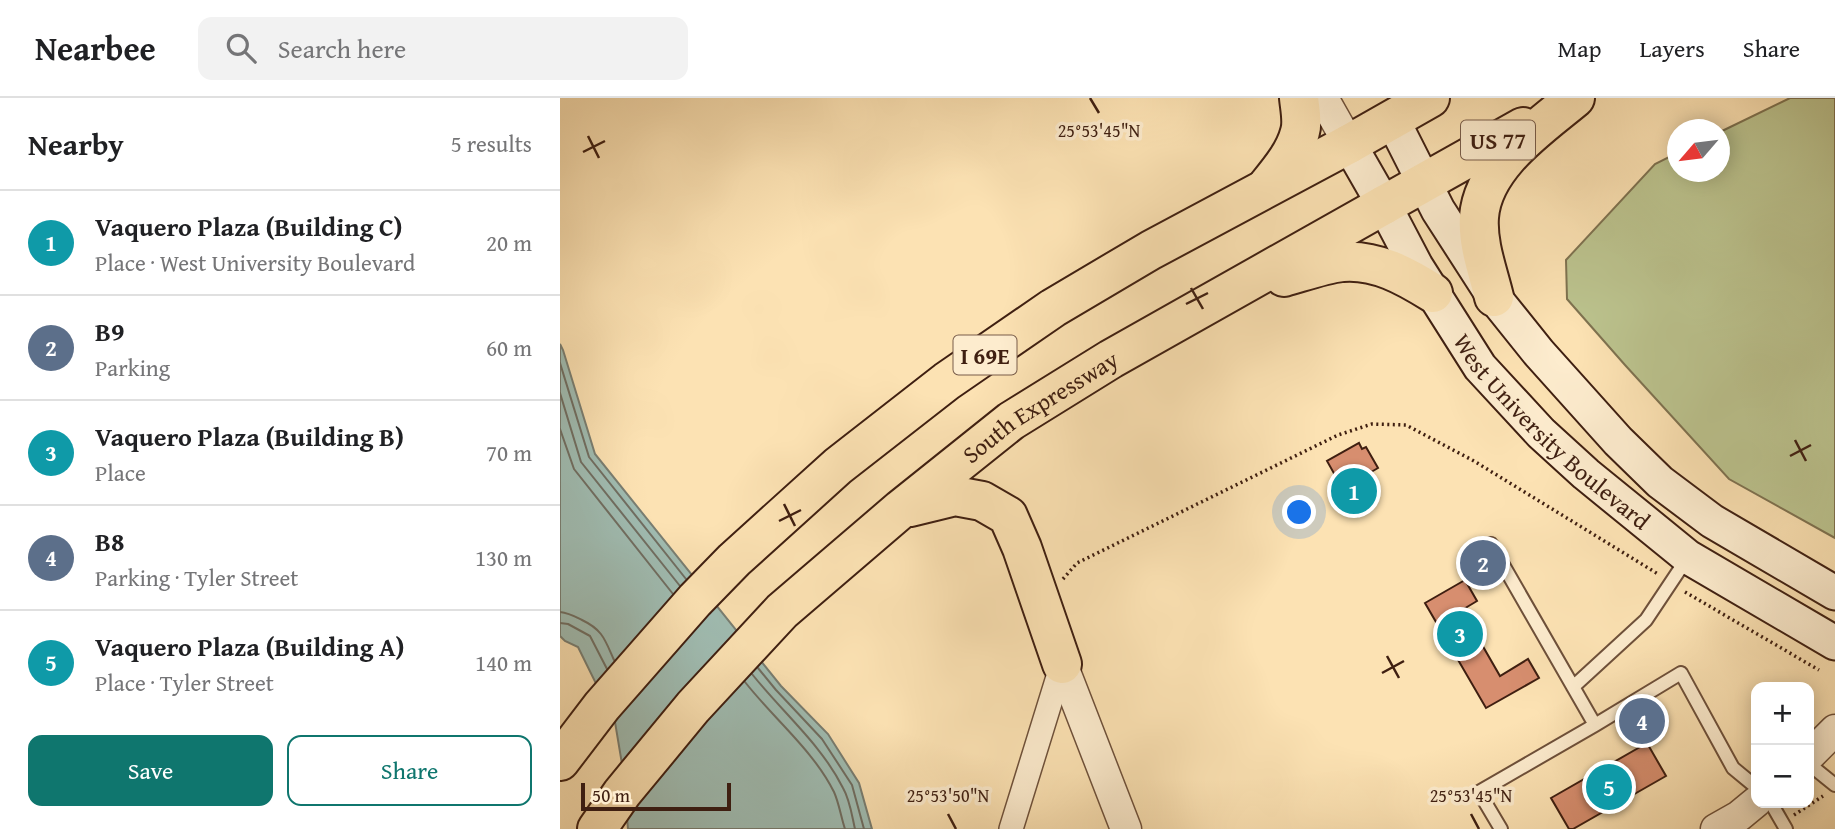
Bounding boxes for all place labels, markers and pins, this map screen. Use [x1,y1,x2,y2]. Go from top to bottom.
pin: 1 [1331,465,1377,517]
pin: 2 [1460,537,1506,589]
pin: 3 [1437,608,1483,660]
pin: 4 [1619,695,1665,747]
pin: 5 [1586,761,1632,813]

